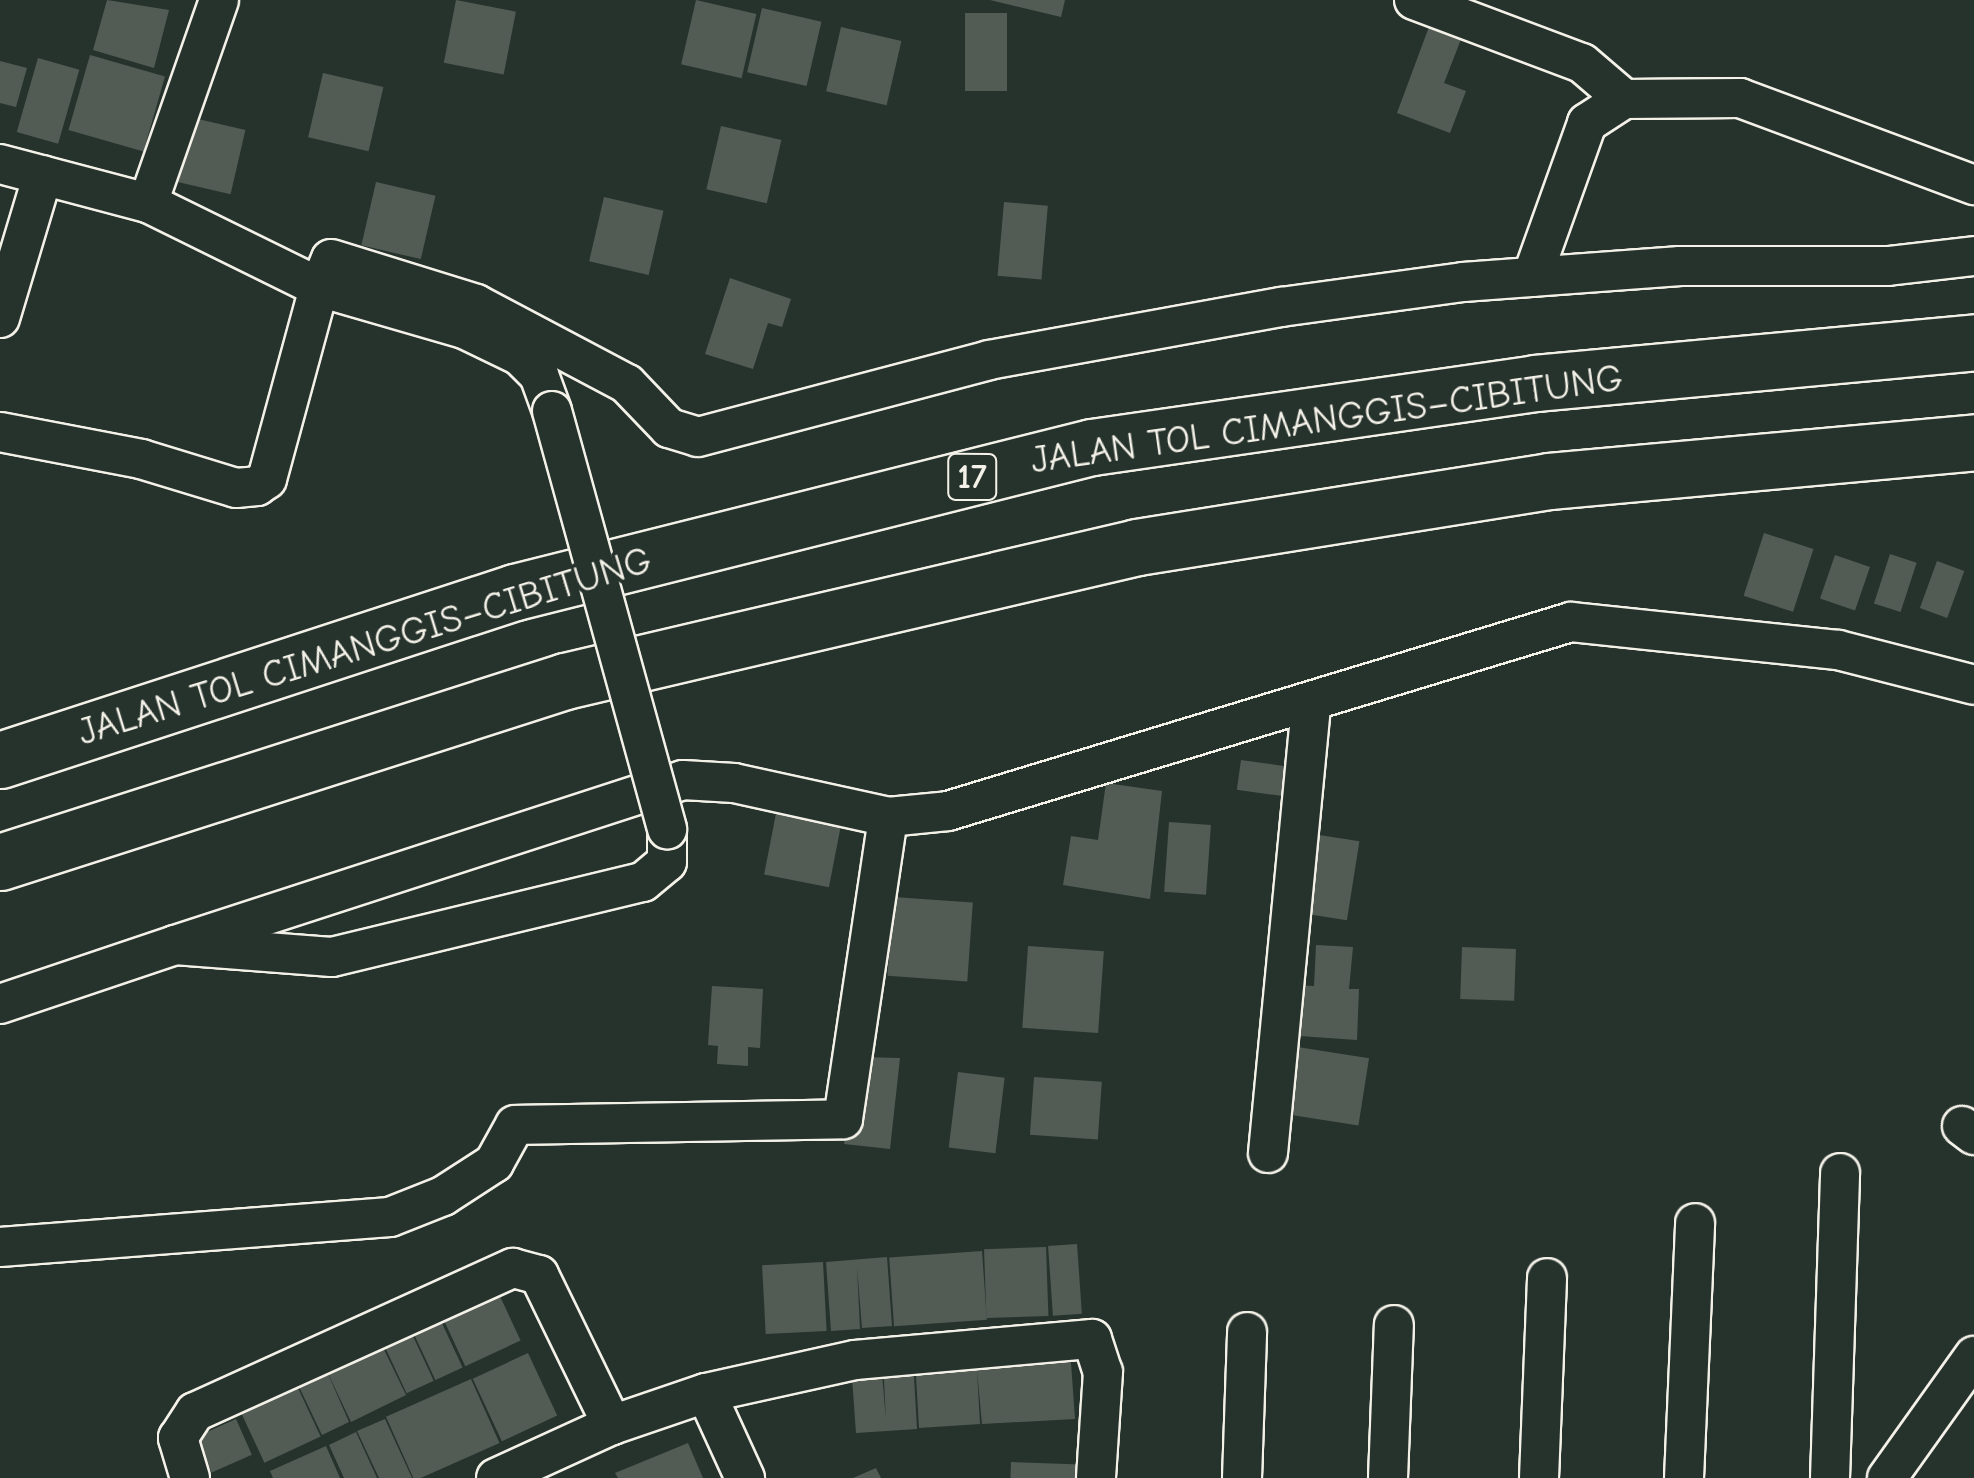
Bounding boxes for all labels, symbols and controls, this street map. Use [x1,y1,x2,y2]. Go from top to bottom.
street label: JALAN TOL CIMANGGIS–CIBITUNG [1028,356,1626,484]
road number: 17 [947,447,997,507]
street label: JALAN TOL CIMANGGIS–CIBITUNG [73,538,657,756]

